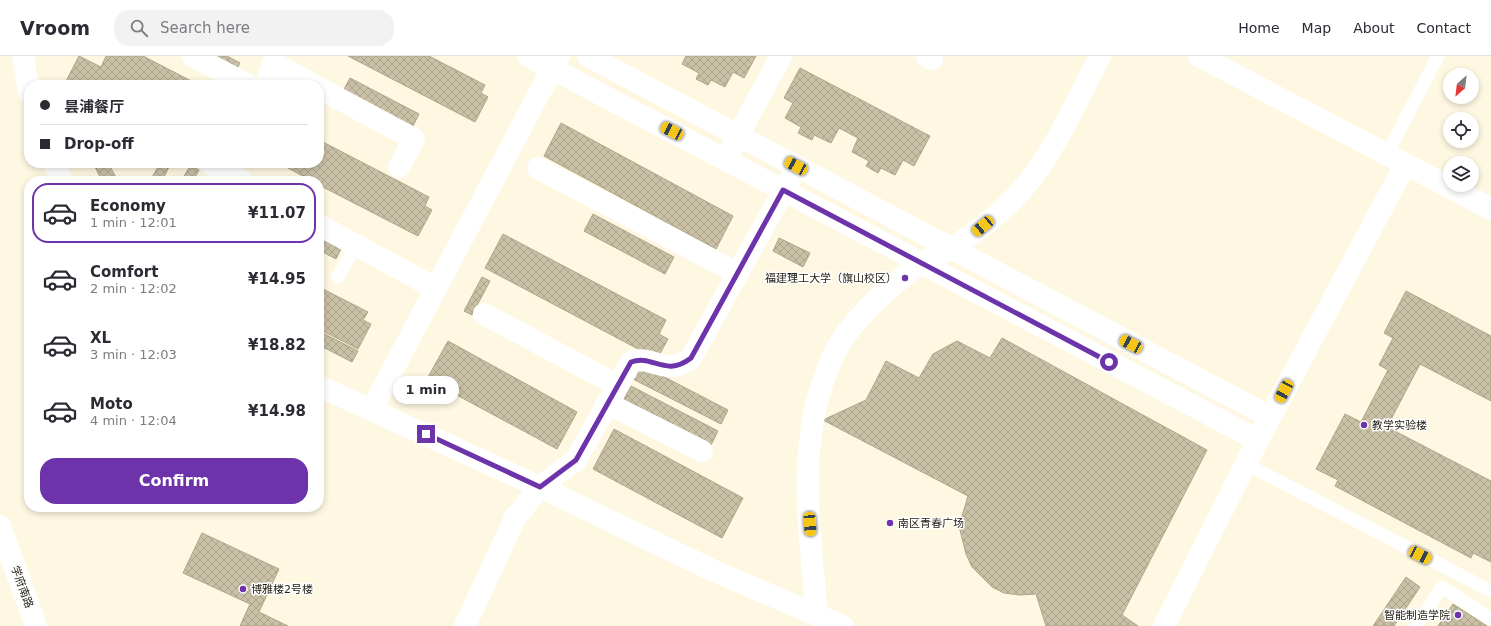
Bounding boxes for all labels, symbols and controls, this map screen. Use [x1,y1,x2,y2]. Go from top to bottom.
search box [114,10,394,46]
text: Vroom [20,17,90,39]
icon: search [128,17,150,39]
text: Search here [160,19,250,37]
text: Home [1238,20,1280,36]
text: Map [1302,20,1331,36]
text: About [1353,20,1395,36]
text: Contact [1417,20,1471,36]
north arrow [1443,68,1479,104]
map controls [1443,68,1479,192]
text: 昙浦餐厅 [64,98,124,116]
button: locate [1443,112,1479,148]
car [659,120,685,142]
text: Drop-off [64,135,134,153]
car [783,155,809,177]
button: layers [1443,156,1479,192]
icon: car [42,195,78,231]
text: Economy [90,197,166,215]
text: ¥11.07 [248,204,306,222]
car [970,214,996,238]
text: 1 min · 12:01 [90,215,177,230]
icon: car [42,261,78,297]
text: Comfort [90,263,158,281]
text: ¥14.95 [248,270,306,288]
place label: 福建理工大学（旗山校区） [765,272,897,285]
marker: 福建理工大学（旗山校区） [900,273,910,283]
text: 2 min · 12:02 [90,281,177,296]
icon: car [42,327,78,363]
text: XL [90,329,111,347]
car [1118,333,1144,355]
text: ¥18.82 [248,336,306,354]
text: 3 min · 12:03 [90,347,177,362]
route start [1100,353,1118,371]
callout: 1 min [393,376,459,404]
car [1273,378,1295,404]
text: 1 min [406,382,446,397]
icon: car [42,393,78,429]
text: Moto [90,395,133,413]
text: ¥14.98 [248,402,306,420]
text: 4 min · 12:04 [90,413,177,428]
place label: 教学实验楼 [1372,419,1427,432]
marker: 教学实验楼 [1359,420,1369,430]
route end [417,425,435,443]
button: Confirm [40,458,308,504]
car [803,512,817,536]
place label: 南区青春广场 [898,517,964,530]
marker: 南区青春广场 [885,518,895,528]
car [1407,544,1433,566]
street label: 学府南路 [8,564,36,610]
place label: 博雅楼2号楼 [251,583,313,596]
marker: 博雅楼2号楼 [238,584,248,594]
place label: 智能制造学院 [1384,609,1450,622]
marker: 智能制造学院 [1453,610,1463,620]

